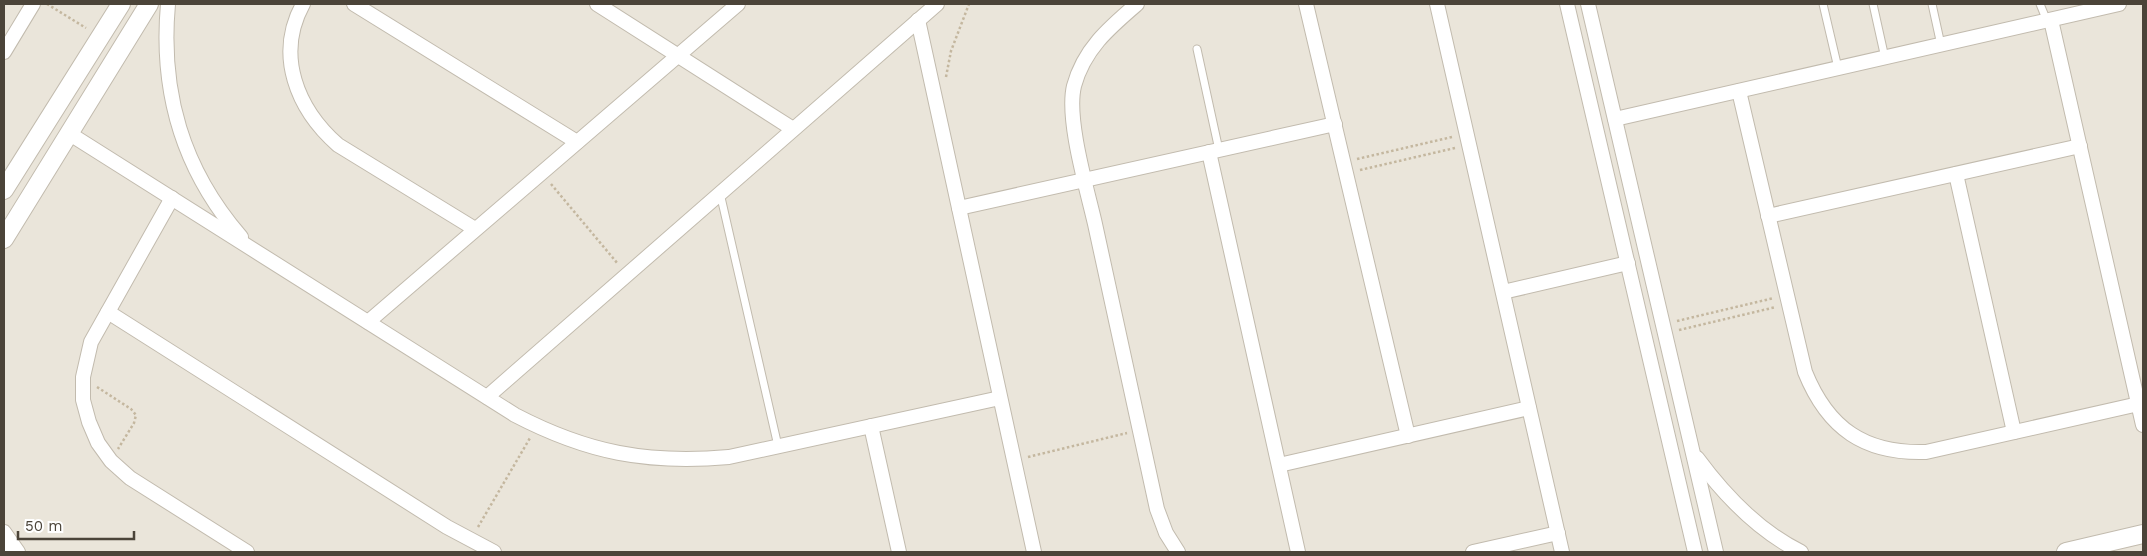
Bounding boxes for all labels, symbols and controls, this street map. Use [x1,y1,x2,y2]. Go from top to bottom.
scale bar [18,508,134,540]
text: 50 m [25,517,62,535]

